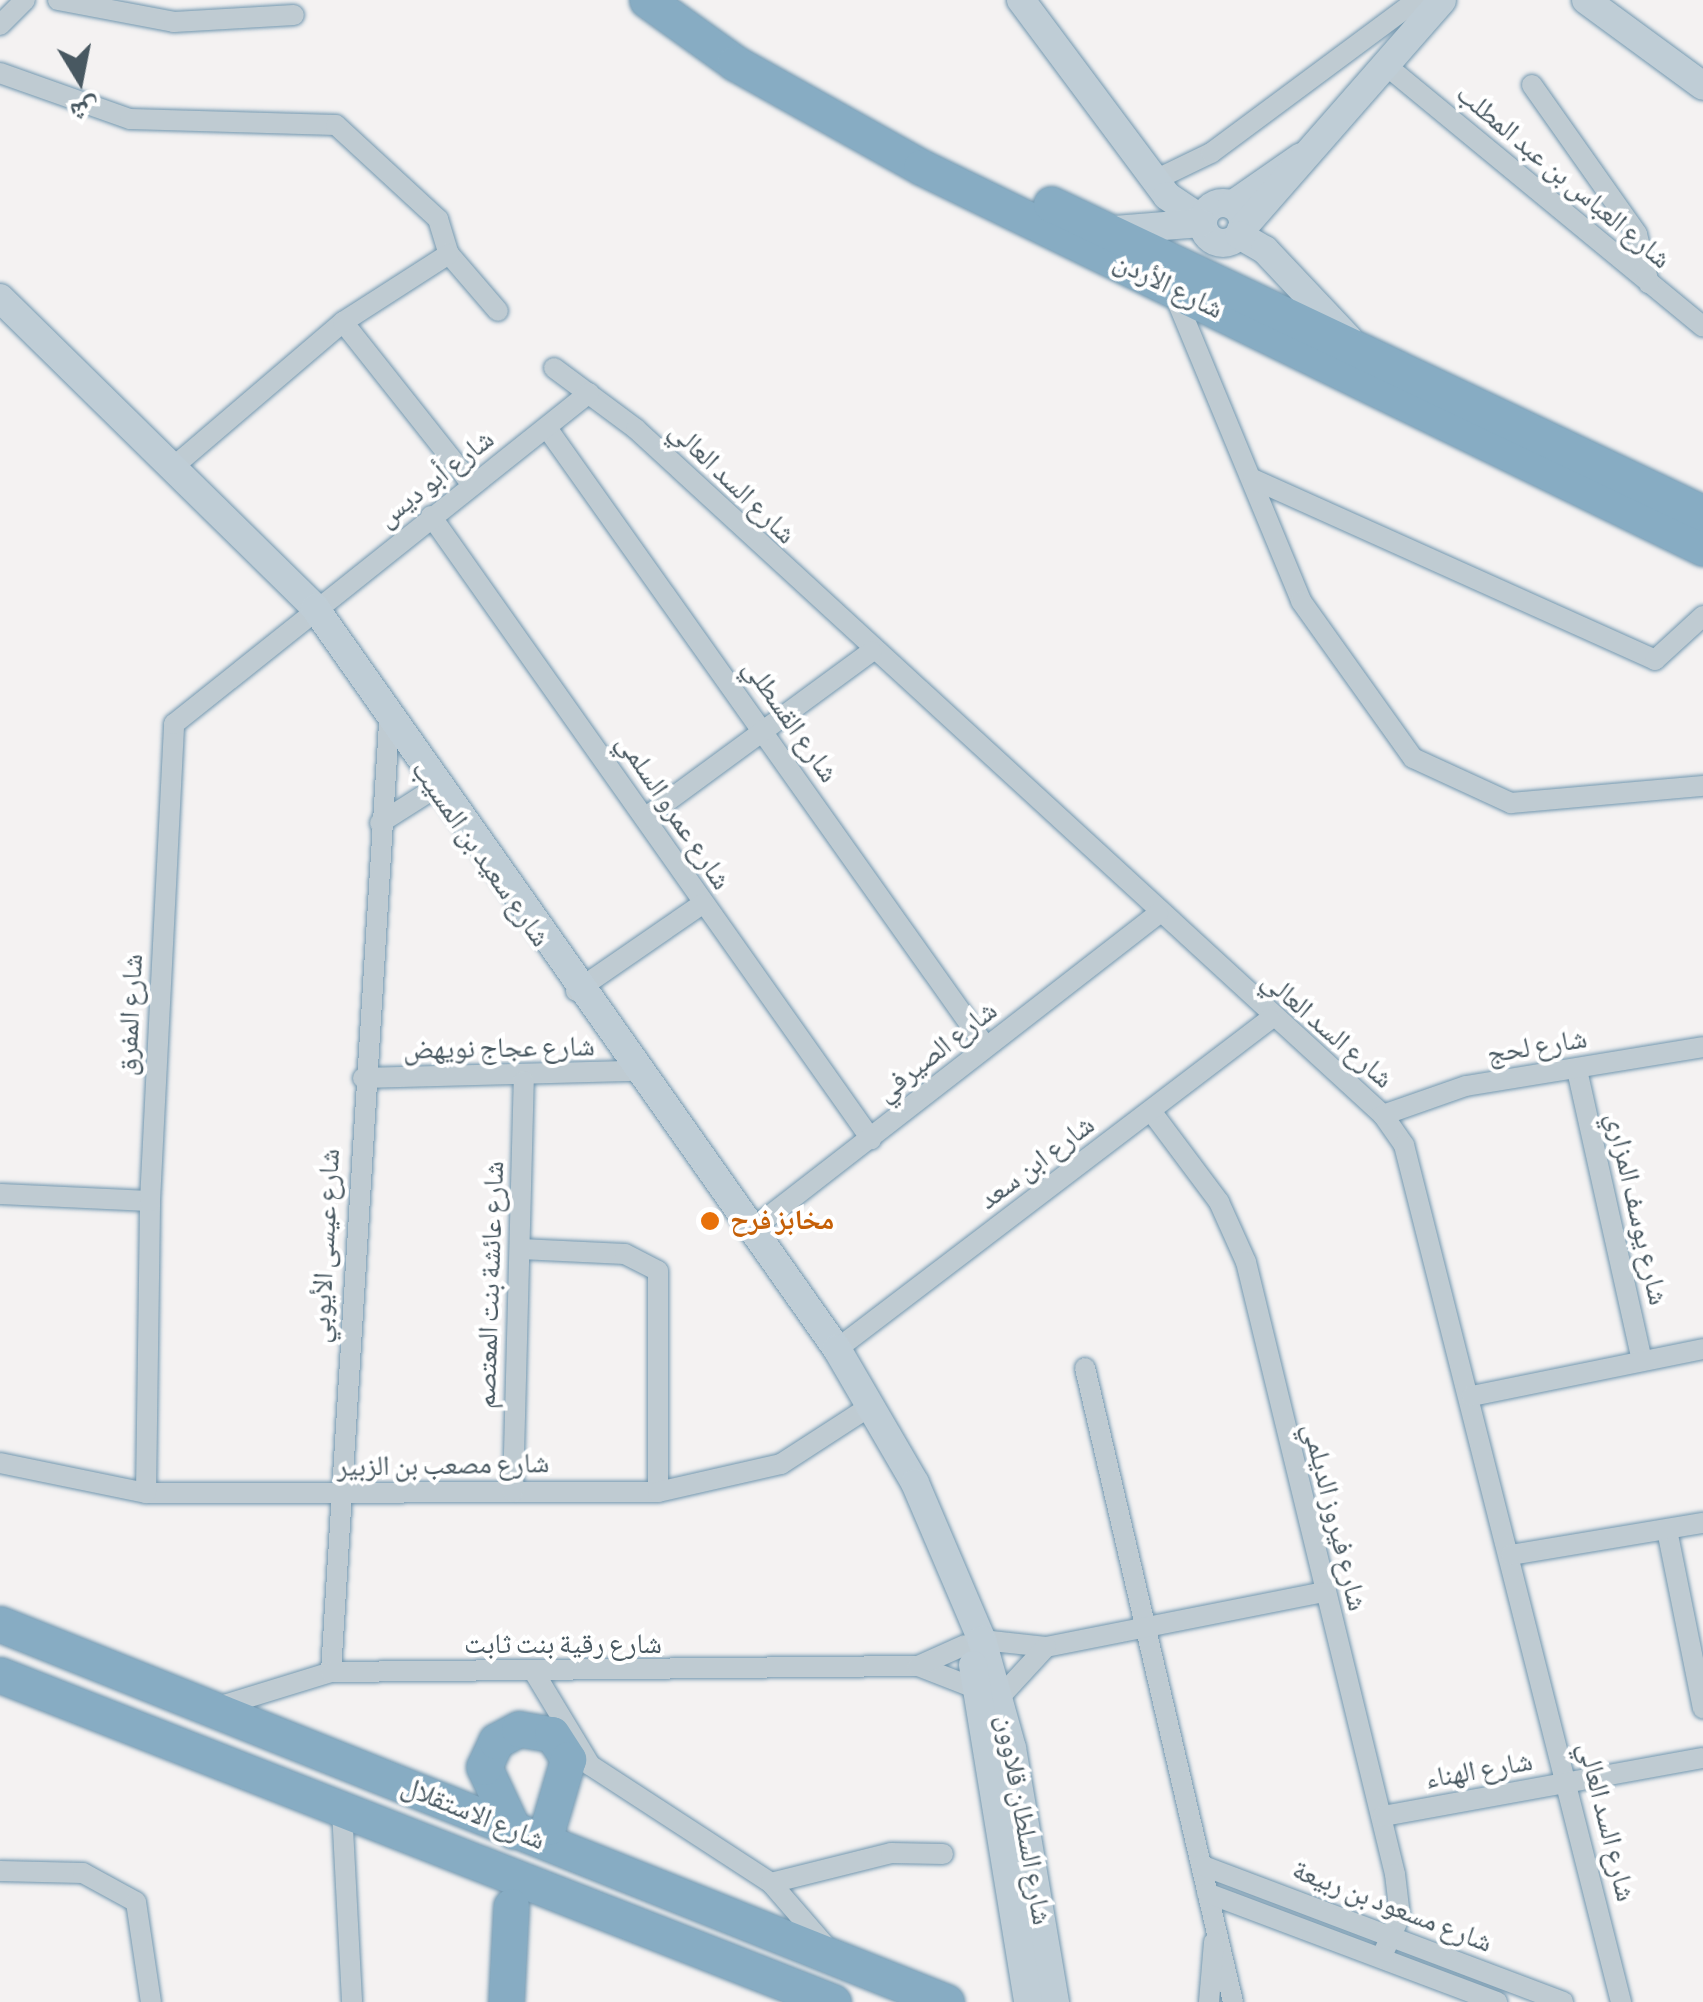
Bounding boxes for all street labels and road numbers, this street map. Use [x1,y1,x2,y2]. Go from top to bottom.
street label: شارع العباس بن عبد المطلب [1449,77,1677,277]
street label: شارع الأردن [1108,245,1228,327]
street label: شارع السد العالي [662,414,802,552]
street label: شارع أبو ديس [371,423,501,535]
street label: شارع القسطلي [735,653,845,789]
street label: شارع عمرو السلمي [608,728,738,896]
street label: شارع سعيد بن المسيب [403,754,557,954]
street label: شارع المفرق [111,953,151,1077]
street label: شارع السد العالي [1254,964,1400,1096]
street label: شارع الصيرفي [870,994,1004,1110]
street label: شارع لحج [1485,1023,1589,1071]
street label: شارع عجاج نويهض [403,1031,595,1067]
street label: شارع ابن سعد [973,1109,1101,1217]
street label: شارع يوسف المزاري [1598,1110,1674,1308]
street label: شارع عيسى الأيوبي [304,1148,348,1344]
street label: شارع عائشة بنت المعتصم [470,1161,512,1409]
street label: شارع فيروز الديلمي [1294,1420,1374,1614]
street label: شارع مصعب بن الزبير [336,1447,550,1485]
street label: شارع رقية بنت ثابت [464,1628,662,1662]
street label: شارع السلطان قلاوون [988,1712,1058,1928]
street label: شارع السد العالي [1570,1739,1642,1905]
street label: شارع الهناء [1423,1745,1535,1797]
street label: شارع الاستقلال [396,1770,550,1858]
street label: شارع مسعود بن ربيعة [1287,1853,1497,1961]

